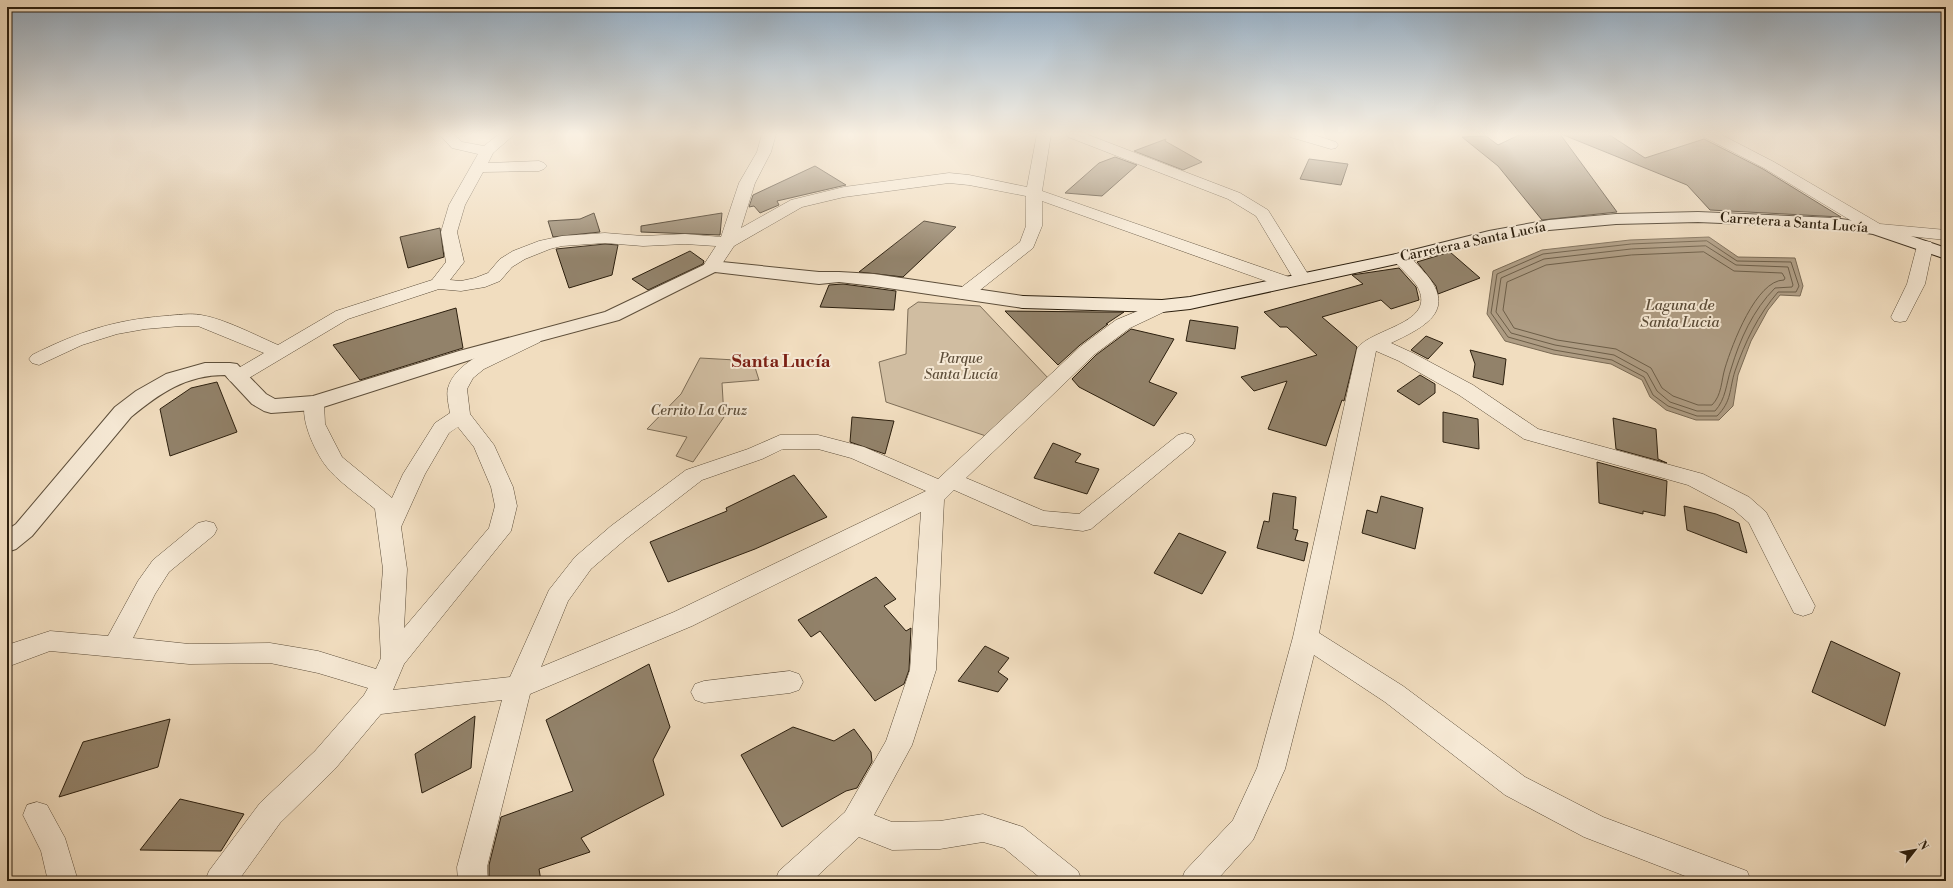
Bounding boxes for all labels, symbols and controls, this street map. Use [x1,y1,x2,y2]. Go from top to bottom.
street label: Carretera a Santa Lucía [1719,209,1870,237]
street label: Carretera a Santa Lucía [1398,218,1548,266]
water label: Laguna de Santa Lucia [1640,296,1720,332]
district label: Santa Lucía [732,350,831,373]
park label: Parque Santa Lucía [924,350,998,384]
park label: Cerrito La Cruz [651,402,748,420]
north arrow [1895,830,1935,870]
text: N [1914,838,1931,853]

